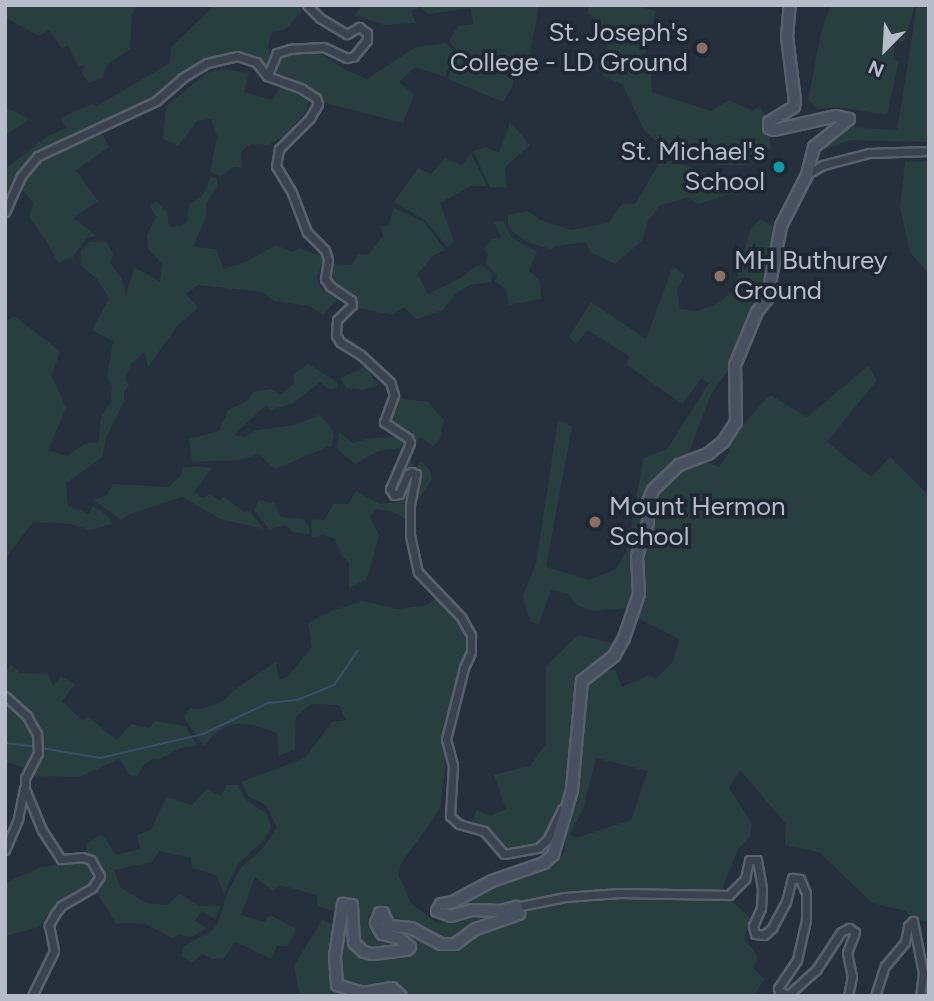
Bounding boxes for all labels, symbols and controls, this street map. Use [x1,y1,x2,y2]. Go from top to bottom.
north arrow [850,14,920,84]
place label: St. Joseph's College - LD Ground [450,17,688,78]
marker: St. Joseph's College - LD Ground [694,40,710,56]
text: N [865,55,888,82]
place label: St. Michael's School [620,136,765,198]
marker: St. Michael's School [771,159,787,175]
place label: MH Buthurey Ground [734,245,887,306]
marker: MH Buthurey Ground [712,268,728,284]
place label: Mount Hermon School [609,491,786,552]
marker: Mount Hermon School [587,514,603,530]

